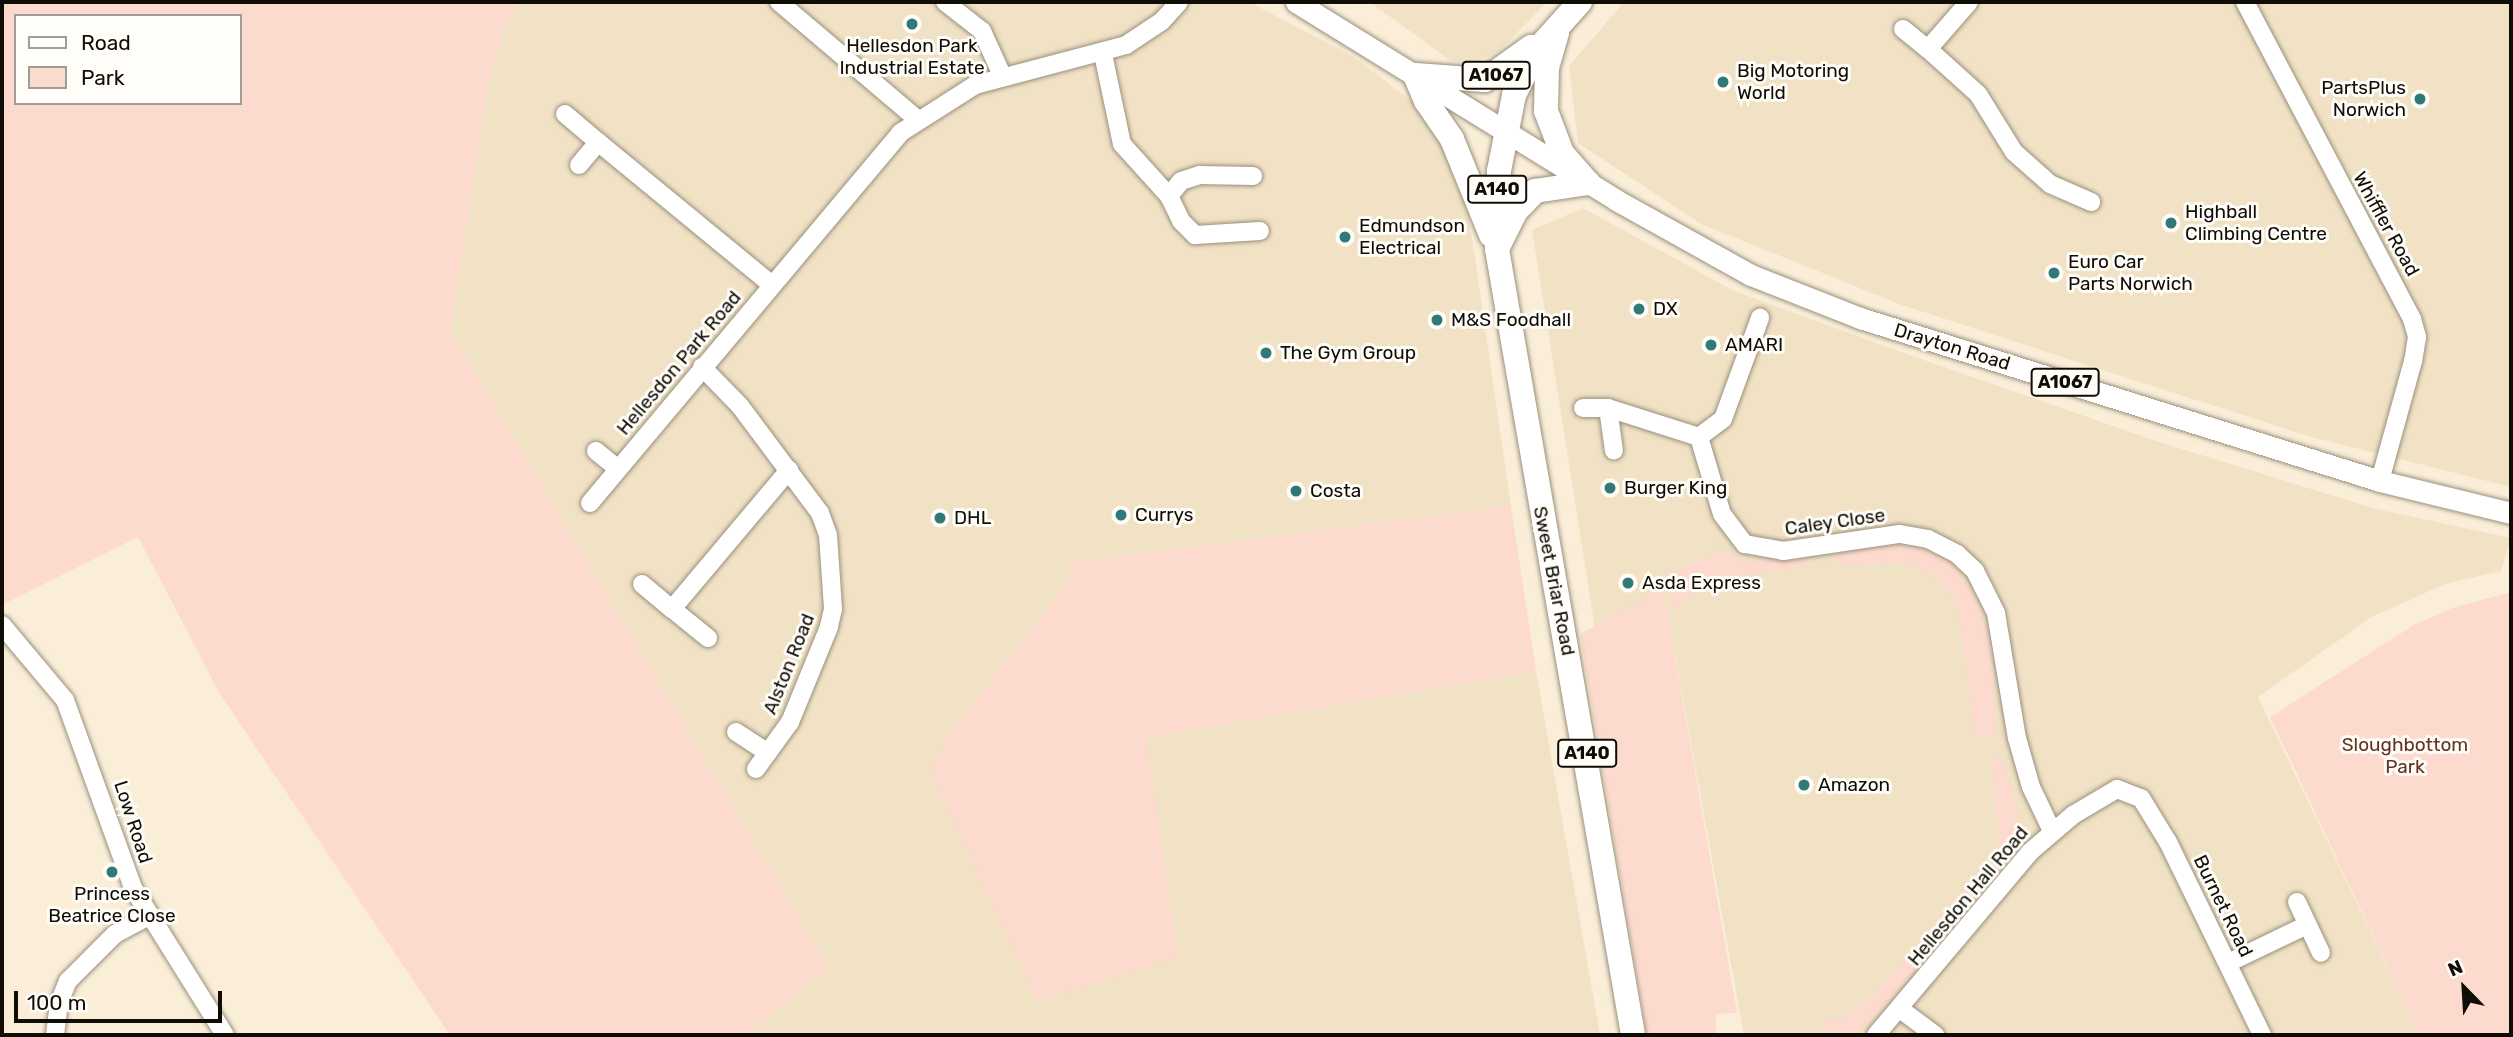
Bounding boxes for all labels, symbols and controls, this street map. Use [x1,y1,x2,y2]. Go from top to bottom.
legend [14,14,242,105]
marker: Hellesdon Park Industrial Estate [904,16,920,32]
text: Road [81,30,131,55]
place label: Hellesdon Park Industrial Estate [839,35,985,79]
road number: A1067 [1461,60,1531,90]
place label: Big Motoring World [1737,60,1849,104]
text: Park [81,65,125,90]
marker: Big Motoring World [1715,74,1731,90]
place label: PartsPlus Norwich [2321,77,2406,121]
marker: PartsPlus Norwich [2412,91,2428,107]
street label: Whiffler Road [2348,168,2424,280]
road number: A140 [1466,174,1528,204]
place label: Highball Climbing Centre [2185,201,2327,245]
place label: Edmundson Electrical [1359,215,1465,259]
marker: Highball Climbing Centre [2163,215,2179,231]
marker: Edmundson Electrical [1337,229,1353,245]
place label: Euro Car Parts Norwich [2068,251,2193,295]
marker: Euro Car Parts Norwich [2046,265,2062,281]
street label: Hellesdon Park Road [612,286,746,440]
place label: DX [1653,298,1678,320]
marker: DX [1631,301,1647,317]
place label: M&S Foodhall [1451,309,1571,331]
marker: M&S Foodhall [1429,312,1445,328]
street label: Drayton Road [1891,318,2013,376]
place label: AMARI [1725,334,1783,356]
marker: AMARI [1703,337,1719,353]
place label: The Gym Group [1280,342,1416,364]
marker: The Gym Group [1258,345,1274,361]
road number: A1067 [2030,368,2100,396]
place label: Burger King [1624,477,1728,499]
place label: Costa [1310,480,1361,502]
marker: Burger King [1602,480,1618,496]
marker: Costa [1288,483,1304,499]
place label: Currys [1135,504,1193,526]
street label: Sweet Briar Road [1528,504,1580,658]
street label: Caley Close [1783,504,1887,540]
place label: DHL [954,507,991,529]
marker: Currys [1113,507,1129,523]
marker: DHL [932,510,948,526]
place label: Asda Express [1642,572,1761,594]
marker: Asda Express [1620,575,1636,591]
street label: Alston Road [758,610,820,718]
park label: Sloughbottom Park [2342,734,2468,778]
road number: A140 [1556,738,1618,768]
place label: Amazon [1818,774,1890,796]
marker: Amazon [1796,777,1812,793]
street label: Low Road [109,778,157,866]
street label: Hellesdon Hall Road [1903,822,2033,970]
street label: Burnet Road [2189,851,2257,961]
marker: Princess Beatrice Close [104,864,120,880]
place label: Princess Beatrice Close [48,883,176,927]
north arrow [2429,953,2499,1023]
text: N [2444,955,2466,982]
scale bar [18,978,226,1022]
text: 100 m [27,990,86,1015]

